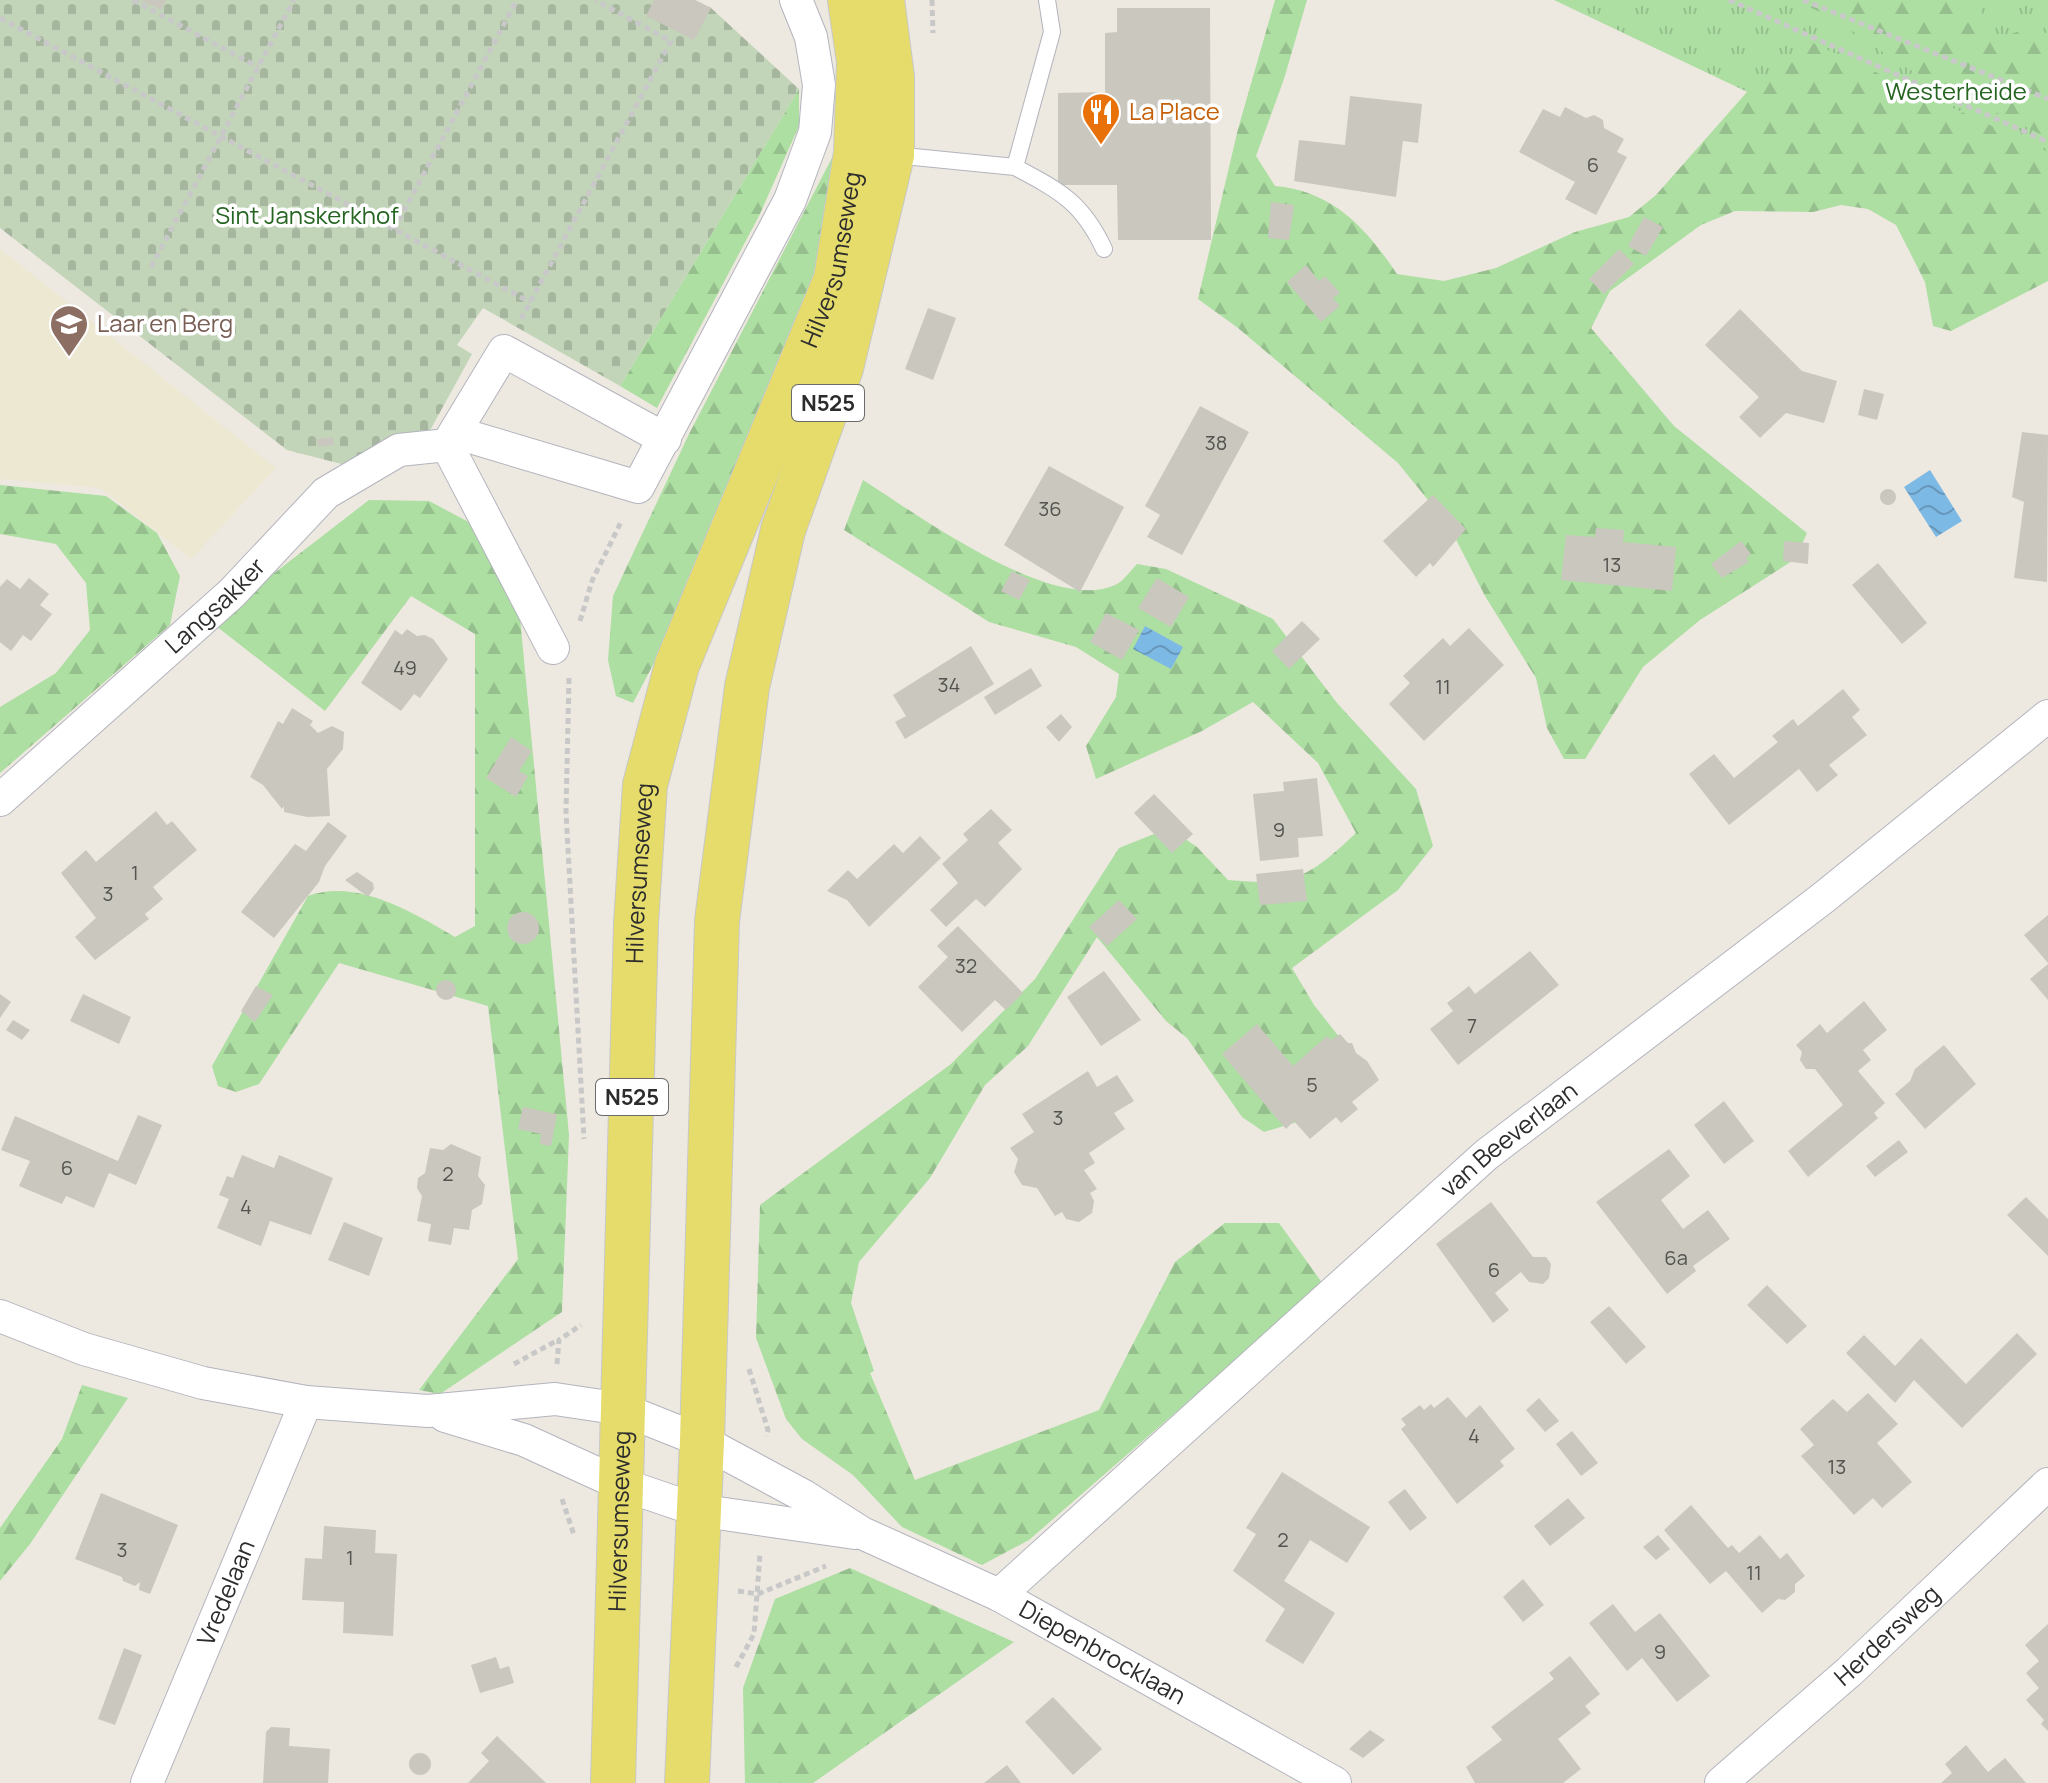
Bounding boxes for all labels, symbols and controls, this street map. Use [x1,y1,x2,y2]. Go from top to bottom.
park label: Westerheide [1885,74,2027,107]
restaurant icon: La Place [1080,91,1122,146]
place label: La Place [1129,94,1220,127]
house number: 6 [1587,151,1599,178]
street label: Hilversumseweg [792,169,868,352]
park label: Sint Janskerkhof [215,198,399,231]
school or university icon: Laar en Berg [48,303,90,358]
place label: Laar en Berg [97,306,233,339]
road number: N525 [792,385,864,421]
house number: 38 [1205,429,1227,456]
house number: 36 [1038,495,1062,522]
street label: Langsakker [157,550,272,660]
house number: 13 [1603,551,1621,578]
house number: 49 [393,654,417,681]
house number: 34 [938,671,960,698]
house number: 11 [1435,673,1451,700]
street label: Hilversumseweg [617,782,660,964]
house number: 9 [1273,816,1285,843]
house number: 1 [131,859,139,886]
house number: 3 [102,880,114,907]
house number: 32 [955,952,977,979]
house number: 7 [1467,1012,1477,1039]
house number: 5 [1306,1071,1318,1098]
street label: van Beeverlaan [1432,1073,1584,1204]
road number: N525 [596,1079,668,1115]
house number: 3 [1052,1104,1064,1131]
house number: 6 [61,1154,73,1181]
house number: 2 [442,1160,454,1187]
house number: 4 [240,1193,252,1220]
house number: 6a [1664,1244,1688,1271]
house number: 6 [1488,1256,1500,1283]
house number: 4 [1468,1422,1480,1449]
street label: Hilversumseweg [600,1430,637,1612]
house number: 13 [1828,1453,1846,1480]
house number: 2 [1277,1526,1289,1553]
street label: Vredelaan [188,1534,262,1650]
house number: 3 [116,1536,128,1563]
house number: 1 [346,1544,354,1571]
house number: 11 [1746,1559,1762,1586]
street label: Herdersweg [1826,1577,1946,1693]
street label: Diepenbrocklaan [1014,1592,1192,1711]
house number: 9 [1654,1638,1666,1665]

